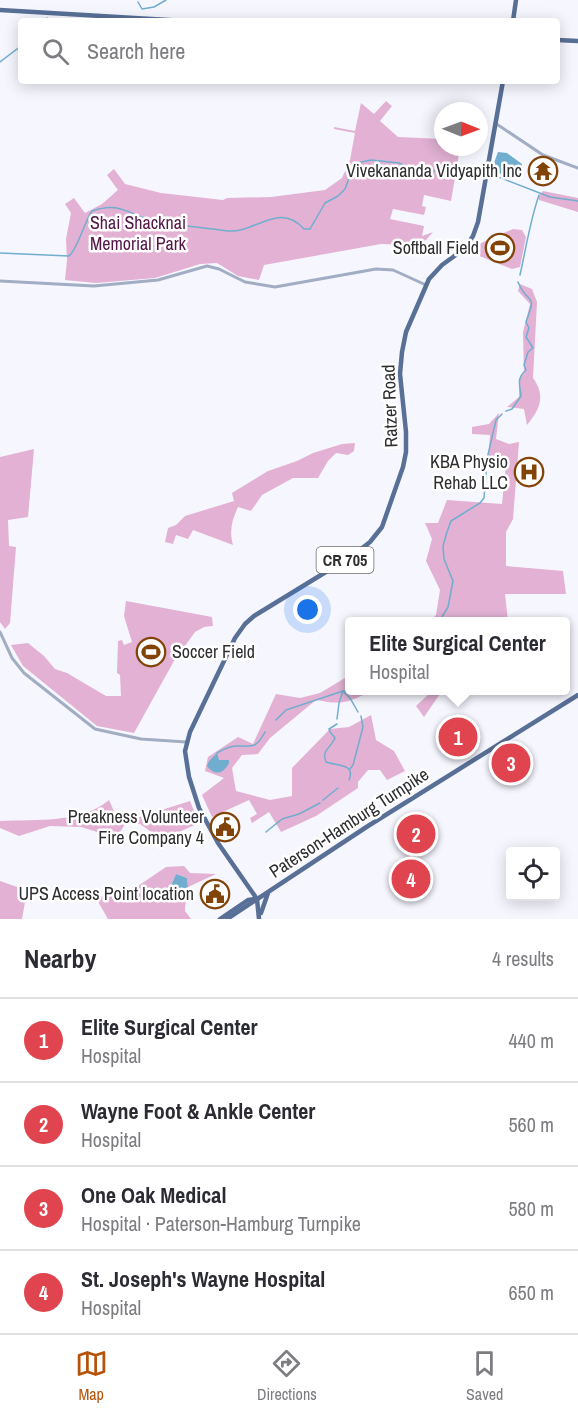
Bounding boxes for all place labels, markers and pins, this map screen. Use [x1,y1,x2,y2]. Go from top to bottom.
temple icon: Vivekananda Vidyapith Inc [527,155,559,187]
place label: Vivekananda Vidyapith Inc [346,158,522,183]
sports icon: Softball Field [484,232,516,264]
place label: Softball Field [393,235,479,260]
place label: KBA Physio Rehab LLC [430,449,508,495]
hospital icon: KBA Physio Rehab LLC [513,456,545,488]
sports icon: Soccer Field [135,636,167,668]
place label: Soccer Field [172,639,255,664]
pin: 1 [438,714,478,760]
pin: 3 [492,740,530,786]
place label: Preakness Volunteer Fire Company 4 [68,804,204,850]
public building icon: Preakness Volunteer Fire Company 4 [209,811,241,843]
pin: 2 [396,812,436,856]
pin: 4 [392,856,430,902]
public building icon: UPS Access Point location [199,878,231,910]
place label: UPS Access Point location [18,881,194,906]

